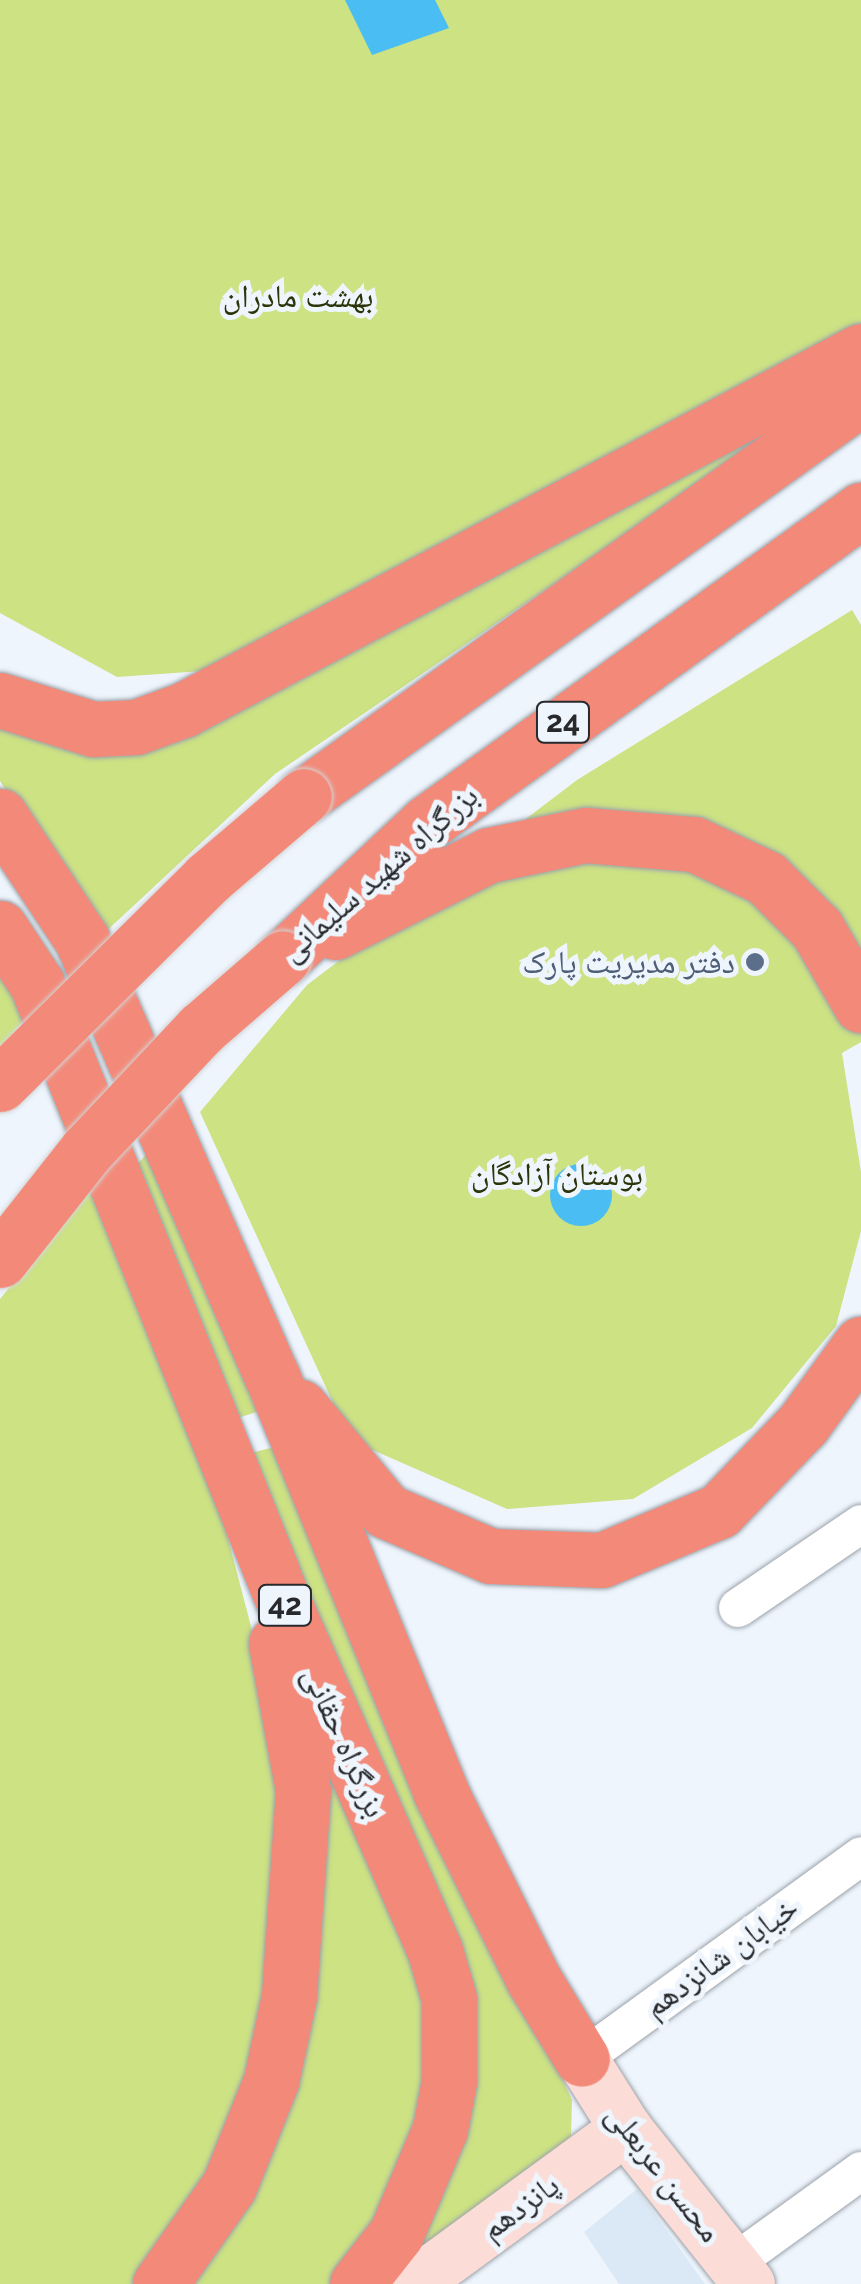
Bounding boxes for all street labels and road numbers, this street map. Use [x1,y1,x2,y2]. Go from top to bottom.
road number: 24 [536,697,590,747]
street label: بزرگراه شهید سلیمانی [272,777,486,969]
road number: 42 [258,1580,312,1630]
street label: بزرگراه حقانی [295,1661,395,1823]
street label: خیابان شانزدهم [636,1888,806,2026]
street label: محسن عربعلی [598,2096,730,2250]
street label: پانزدهم [473,2166,567,2248]

